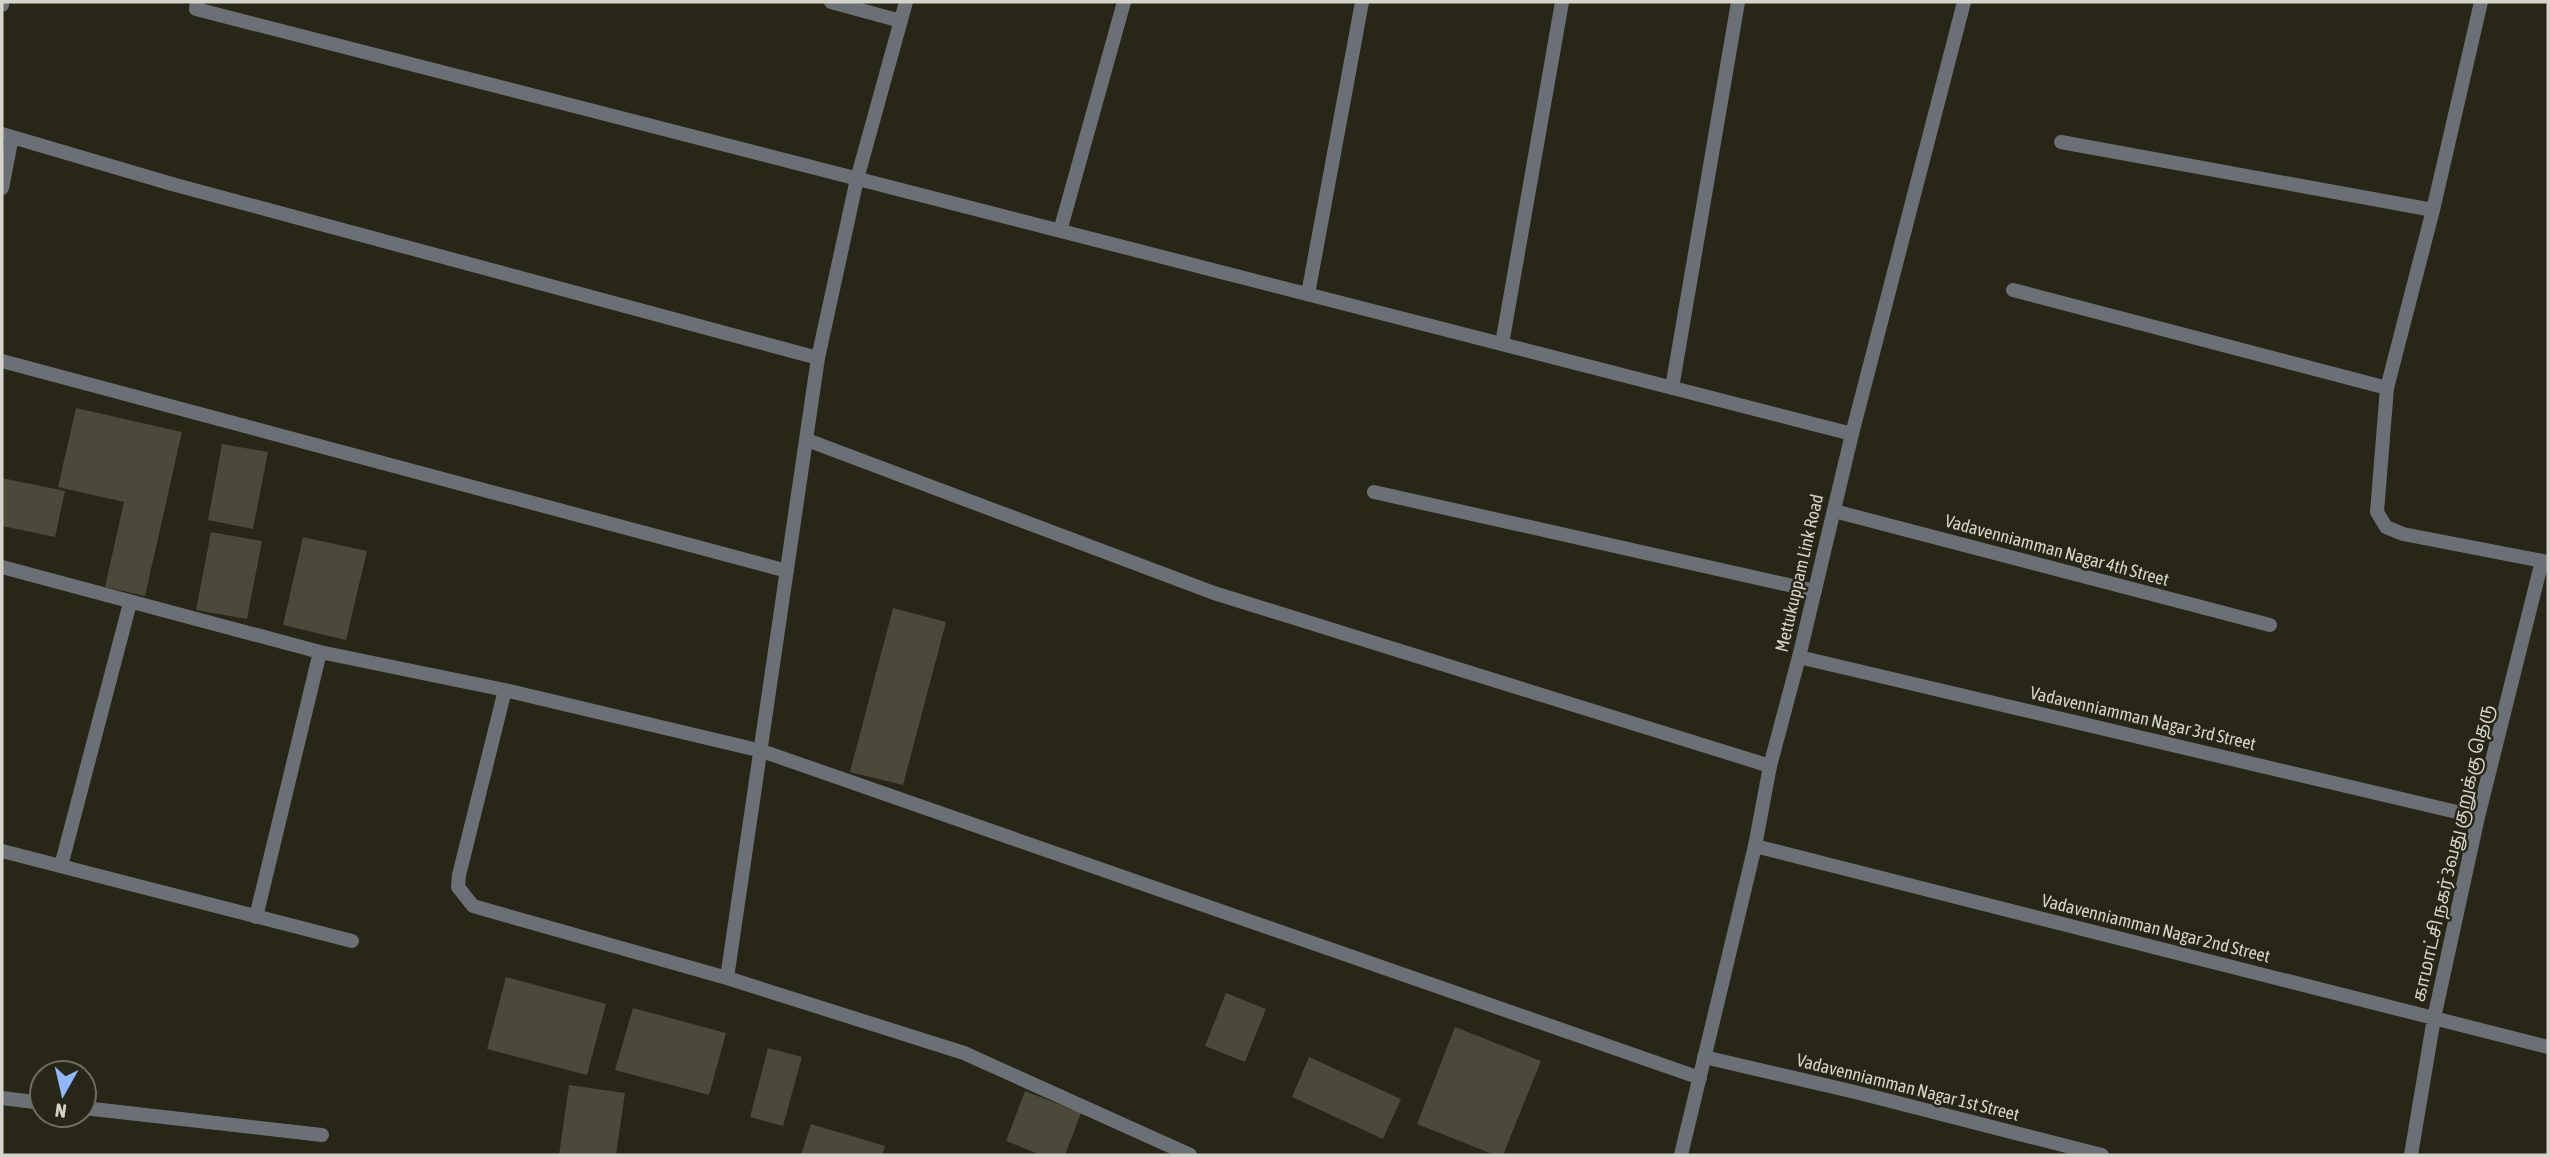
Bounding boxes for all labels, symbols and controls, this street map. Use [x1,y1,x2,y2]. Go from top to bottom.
street label: Mettukuppam Link Road [1771,492,1827,654]
street label: Vadavenniamman Nagar 4th Street [1943,510,2171,590]
street label: Vadavenniamman Nagar 3rd Street [2028,682,2258,754]
street label: காமாட்சி நகர் 3வது குறுக்கு தெரு [2408,702,2499,1004]
street label: Vadavenniamman Nagar 2nd Street [2040,889,2272,967]
street label: Vadavenniamman Nagar 1st Street [1794,1049,2022,1125]
north arrow [28,1059,98,1129]
text: N [54,1099,68,1123]

